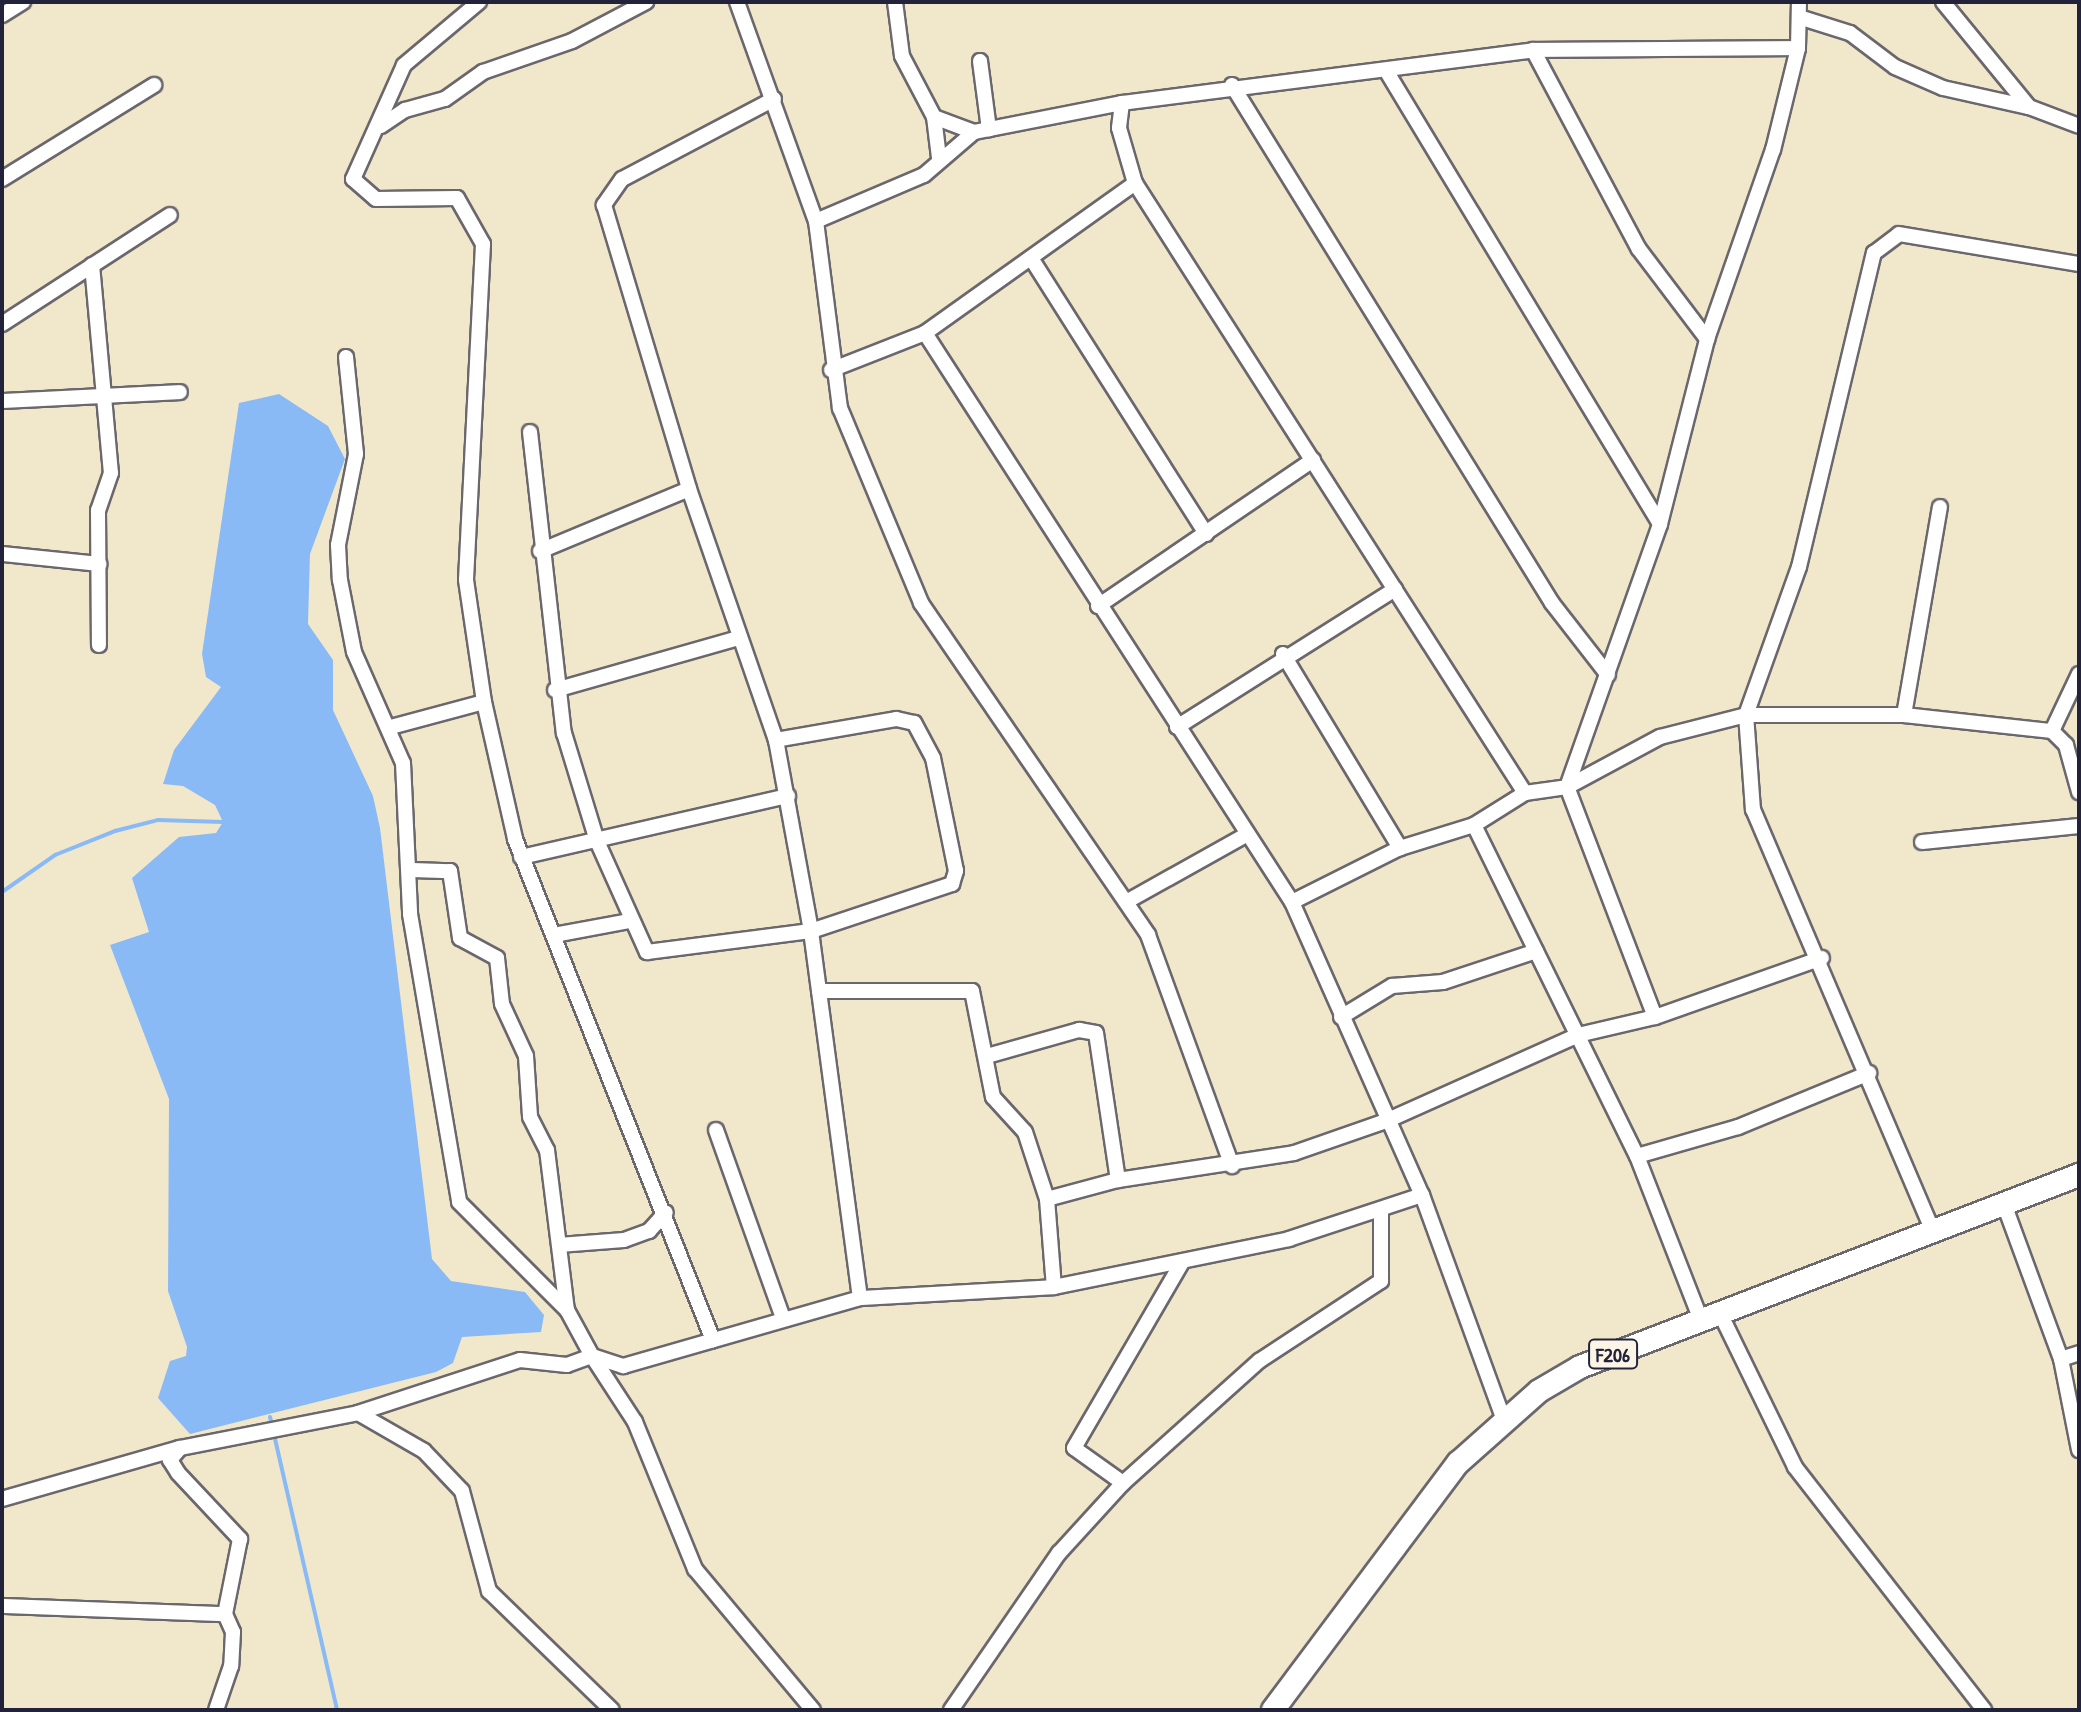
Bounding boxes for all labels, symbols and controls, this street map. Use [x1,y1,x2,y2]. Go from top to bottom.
road number: F206 [1587,1338,1639,1370]

